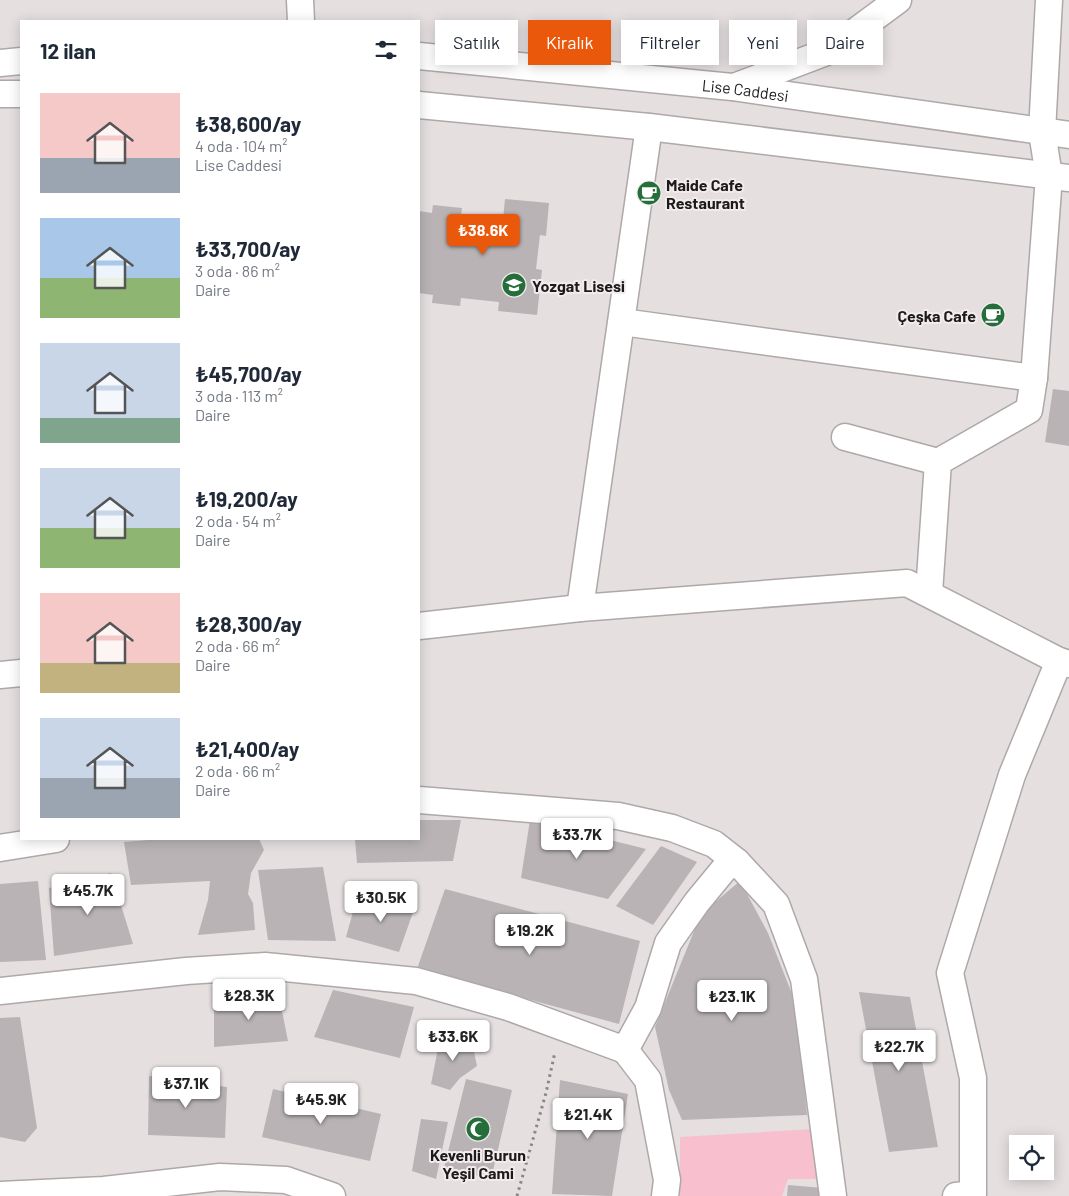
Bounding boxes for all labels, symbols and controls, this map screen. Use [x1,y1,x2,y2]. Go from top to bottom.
chip: Satılık [435,20,518,65]
chip: Kiralık [528,20,611,65]
chip: Filtreler [621,20,719,65]
chip: Yeni [729,20,797,65]
chip: Daire [807,20,883,65]
icon: filters [372,36,400,64]
text: 12 ilan [40,38,96,63]
street label: Lise Caddesi [701,75,790,104]
text: ₺38,600/ay [195,111,301,136]
icon: home [80,113,140,173]
text: 4 oda · 104 m² [195,136,288,155]
text: Lise Caddesi [195,155,282,174]
place label: Maide Cafe Restaurant [666,175,745,212]
cafe icon: Maide Cafe Restaurant [636,180,662,206]
pin: ₺38.6K [442,214,524,256]
text: ₺38.6K [458,220,508,239]
text: ₺33,700/ay [195,236,301,261]
icon: home [80,238,140,298]
text: 3 oda · 86 m² [195,261,280,280]
school or university icon: Yozgat Lisesi [501,272,527,298]
place label: Yozgat Lisesi [532,276,625,295]
text: Daire [195,280,231,299]
cafe icon: Çeşka Cafe [980,302,1006,328]
place label: Çeşka Cafe [897,306,976,325]
text: ₺45,700/ay [195,361,302,386]
icon: home [80,363,140,423]
text: 3 oda · 113 m² [195,386,283,405]
text: Daire [195,405,231,424]
text: ₺19,200/ay [195,486,298,511]
icon: home [80,488,140,548]
text: 2 oda · 54 m² [195,511,281,530]
text: Daire [195,530,231,549]
text: ₺28,300/ay [195,611,302,636]
icon: home [80,613,140,673]
text: 2 oda · 66 m² [195,636,280,655]
text: Daire [195,655,231,674]
text: ₺21,400/ay [195,736,299,761]
icon: home [80,738,140,798]
text: 2 oda · 66 m² [195,761,280,780]
text: Daire [195,780,231,799]
pin: ₺33.7K [536,818,618,860]
text: ₺33.7K [552,824,602,843]
pin: ₺45.7K [47,874,129,916]
text: ₺45.7K [63,880,113,899]
pin: ₺30.5K [340,880,422,923]
text: ₺30.5K [355,887,407,906]
pin: ₺19.2K [489,914,571,956]
text: ₺19.2K [506,920,554,939]
pin: ₺28.3K [208,978,290,1021]
pin: ₺23.1K [691,980,773,1022]
text: ₺28.3K [224,985,274,1004]
text: ₺23.1K [708,986,756,1005]
pin: ₺33.6K [412,1020,494,1062]
text: ₺33.6K [428,1026,478,1045]
pin: ₺22.7K [858,1030,940,1072]
text: ₺22.7K [874,1036,924,1055]
pin: ₺37.1K [145,1066,227,1109]
text: ₺37.1K [163,1073,209,1092]
pin: ₺45.9K [280,1082,362,1125]
text: ₺45.9K [295,1089,347,1108]
pin: ₺21.4K [547,1098,629,1140]
text: ₺21.4K [564,1104,612,1123]
mosque icon: Kevenli Burun Yeşil Cami [465,1116,491,1142]
map controls [1009,1135,1054,1180]
button: locate [1009,1135,1054,1180]
place label: Kevenli Burun Yeşil Cami [430,1145,526,1182]

